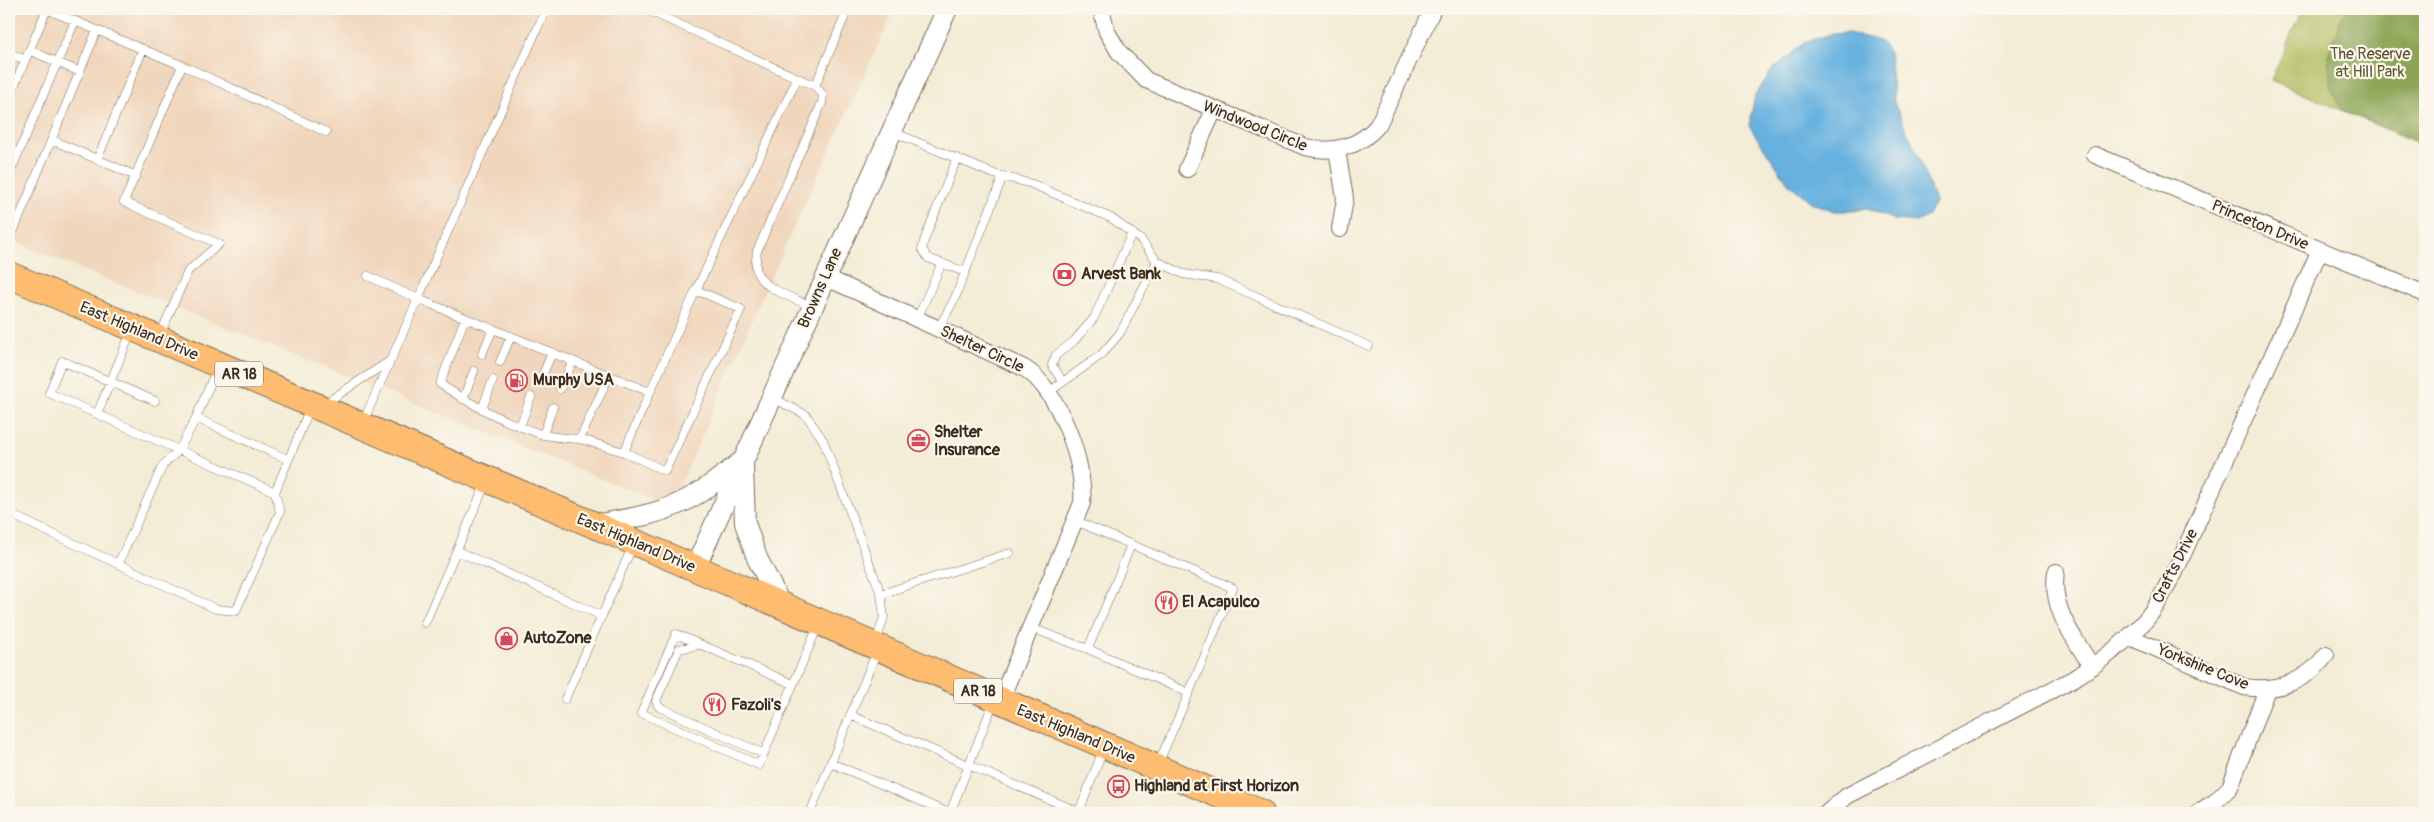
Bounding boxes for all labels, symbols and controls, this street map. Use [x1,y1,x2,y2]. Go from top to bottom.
park label: The Reserve at Hill Park [2330,44,2410,82]
street label: Windwood Circle [1200,96,1310,156]
street label: Princeton Drive [2208,196,2312,254]
street label: Browns Lane [793,245,847,331]
bank icon: Arvest Bank [1053,262,1077,286]
place label: Arvest Bank [1081,264,1161,284]
street label: East Highland Drive [77,297,201,365]
street label: Shelter Circle [937,321,1027,377]
road number: AR 18 [215,362,263,386]
fuel station icon: Murphy USA [505,368,529,392]
place label: Murphy USA [533,370,615,390]
place label: Shelter Insurance [934,422,1001,460]
office icon: Shelter Insurance [906,429,930,453]
street label: East Highland Drive [574,509,698,577]
street label: Crafts Drive [2148,525,2202,607]
restaurant icon: El Acapulco [1154,590,1178,614]
place label: El Acapulco [1182,592,1260,612]
shop icon: AutoZone [495,626,519,650]
place label: AutoZone [523,628,593,648]
street label: Yorkshire Cove [2153,639,2252,694]
road number: AR 18 [954,678,1002,704]
restaurant icon: Fazoli's [703,693,727,717]
place label: Fazoli's [731,695,782,715]
street label: East Highland Drive [1014,700,1138,768]
bus stop icon: Highland at First Horizon [1106,774,1130,798]
place label: Highland at First Horizon [1134,776,1299,796]

